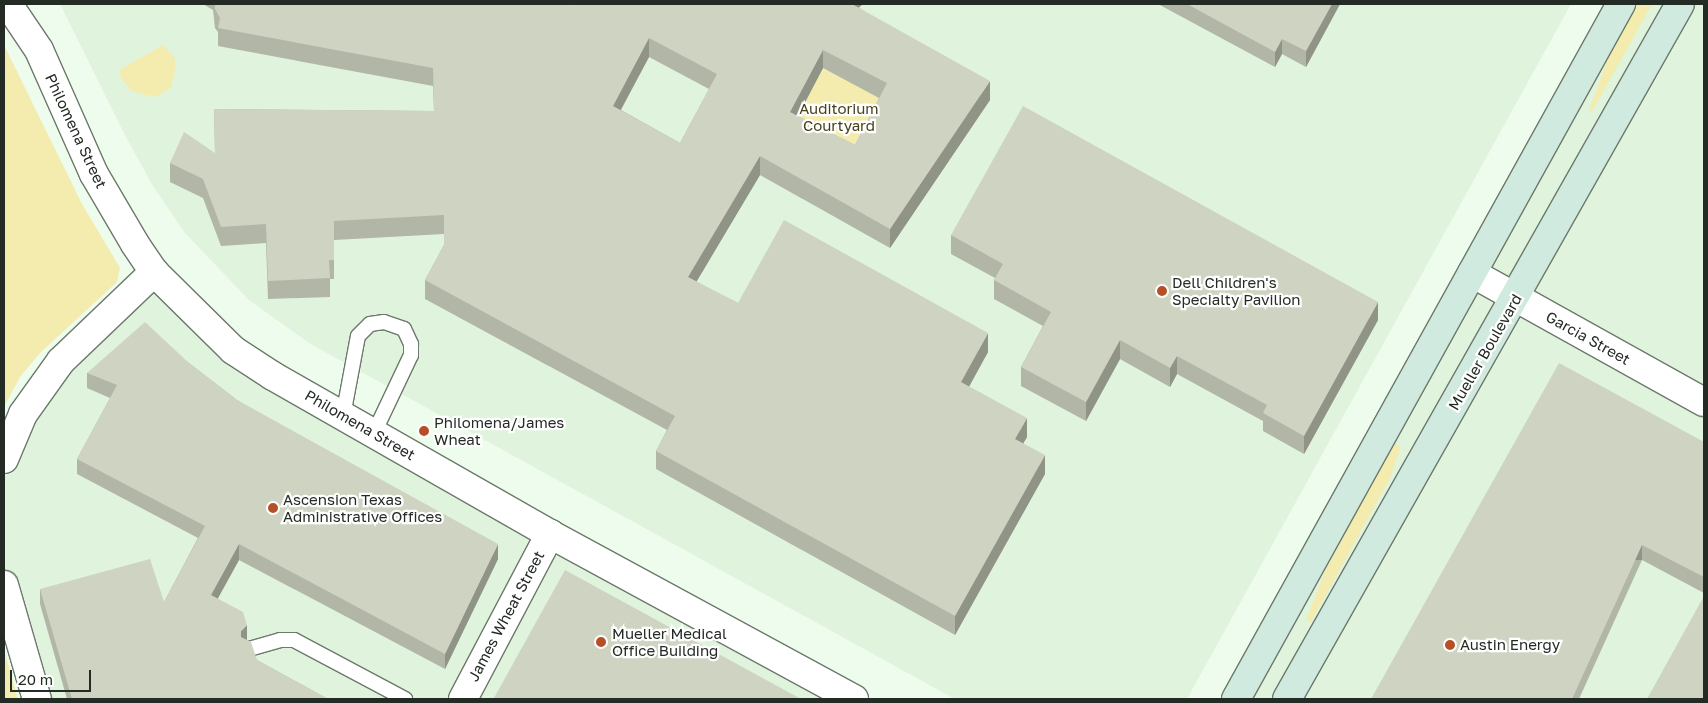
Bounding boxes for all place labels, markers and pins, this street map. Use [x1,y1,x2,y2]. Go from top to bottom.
place label: Dell Children's Specialty Pavilion [1172,273,1300,308]
marker: Dell Children's Specialty Pavilion [1156,285,1168,297]
place label: Philomena/James Wheat [434,413,564,448]
marker: Philomena/James Wheat [418,425,430,437]
place label: Ascension Texas Administrative Offices [283,490,442,525]
marker: Ascension Texas Administrative Offices [267,502,279,514]
place label: Mueller Medical Office Building [612,624,727,659]
marker: Mueller Medical Office Building [594,635,608,649]
place label: Austin Energy [1460,636,1560,654]
marker: Austin Energy [1444,639,1456,651]

